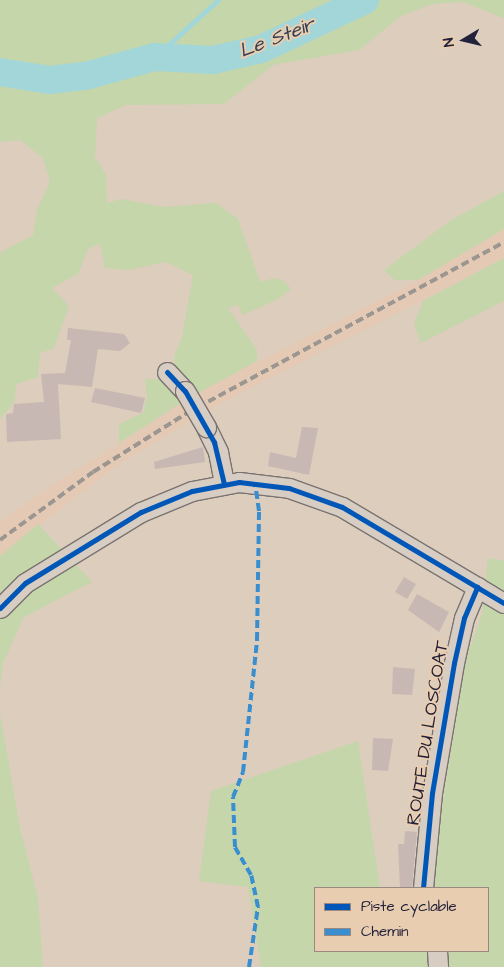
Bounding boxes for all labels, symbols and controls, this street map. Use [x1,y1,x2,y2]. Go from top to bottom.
water label: Le Steir [236,13,318,63]
north arrow [439,15,489,65]
text: N [439,36,460,48]
street label: ROUTE DU LOSCOAT [402,639,454,827]
legend [314,887,489,952]
text: Piste cyclable [361,896,457,917]
text: Chemin [361,921,409,942]

